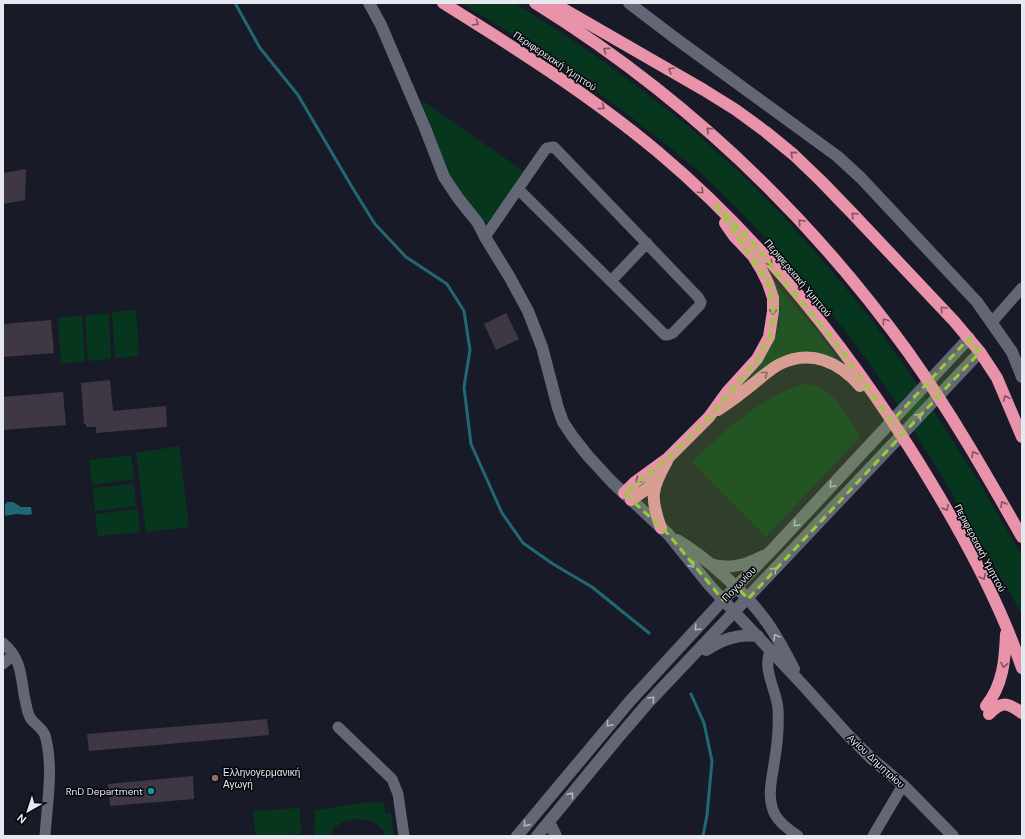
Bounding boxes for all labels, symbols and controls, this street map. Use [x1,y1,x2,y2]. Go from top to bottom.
one-way arrow [472,19,479,26]
street label: Περιφερειακή Υμηττού [511,28,599,94]
one-way arrow [604,48,611,55]
one-way arrow [668,68,675,75]
one-way arrow [597,102,604,109]
one-way arrow [706,128,713,135]
one-way arrow [790,152,797,159]
one-way arrow [696,186,704,194]
one-way arrow [851,212,858,220]
one-way arrow [798,219,806,227]
street label: Περιφερειακή Υμηττού [762,236,834,320]
one-way arrow [766,258,773,266]
one-way arrow [940,306,948,314]
one-way arrow [769,309,777,315]
one-way arrow [882,319,889,326]
one-way arrow [761,372,768,379]
one-way arrow [1003,395,1011,403]
one-way arrow [915,413,922,421]
one-way arrow [972,451,979,458]
one-way arrow [636,475,643,482]
one-way arrow [830,480,837,487]
one-way arrow [1000,501,1007,508]
street label: Περιφερειακή Υμηττού [951,502,1009,594]
one-way arrow [941,504,948,511]
one-way arrow [793,519,801,527]
one-way arrow [688,560,695,567]
street label: Πογωνίου [719,564,759,604]
one-way arrow [770,567,777,575]
one-way arrow [978,573,986,580]
one-way arrow [695,624,702,631]
one-way arrow [774,634,781,641]
one-way arrow [1000,662,1009,668]
one-way arrow [647,696,654,704]
one-way arrow [606,719,613,727]
street label: Αγίου Δημητρίου [845,731,907,791]
place label: Ελληνογερμανική Αγωγή [223,766,300,791]
marker: Ελληνογερμανική Αγωγή [210,773,220,783]
place label: RnD Department [66,785,143,798]
marker: RnD Department [146,786,156,796]
north arrow [8,791,48,831]
one-way arrow [566,792,573,800]
text: N [14,811,29,827]
one-way arrow [524,820,531,827]

